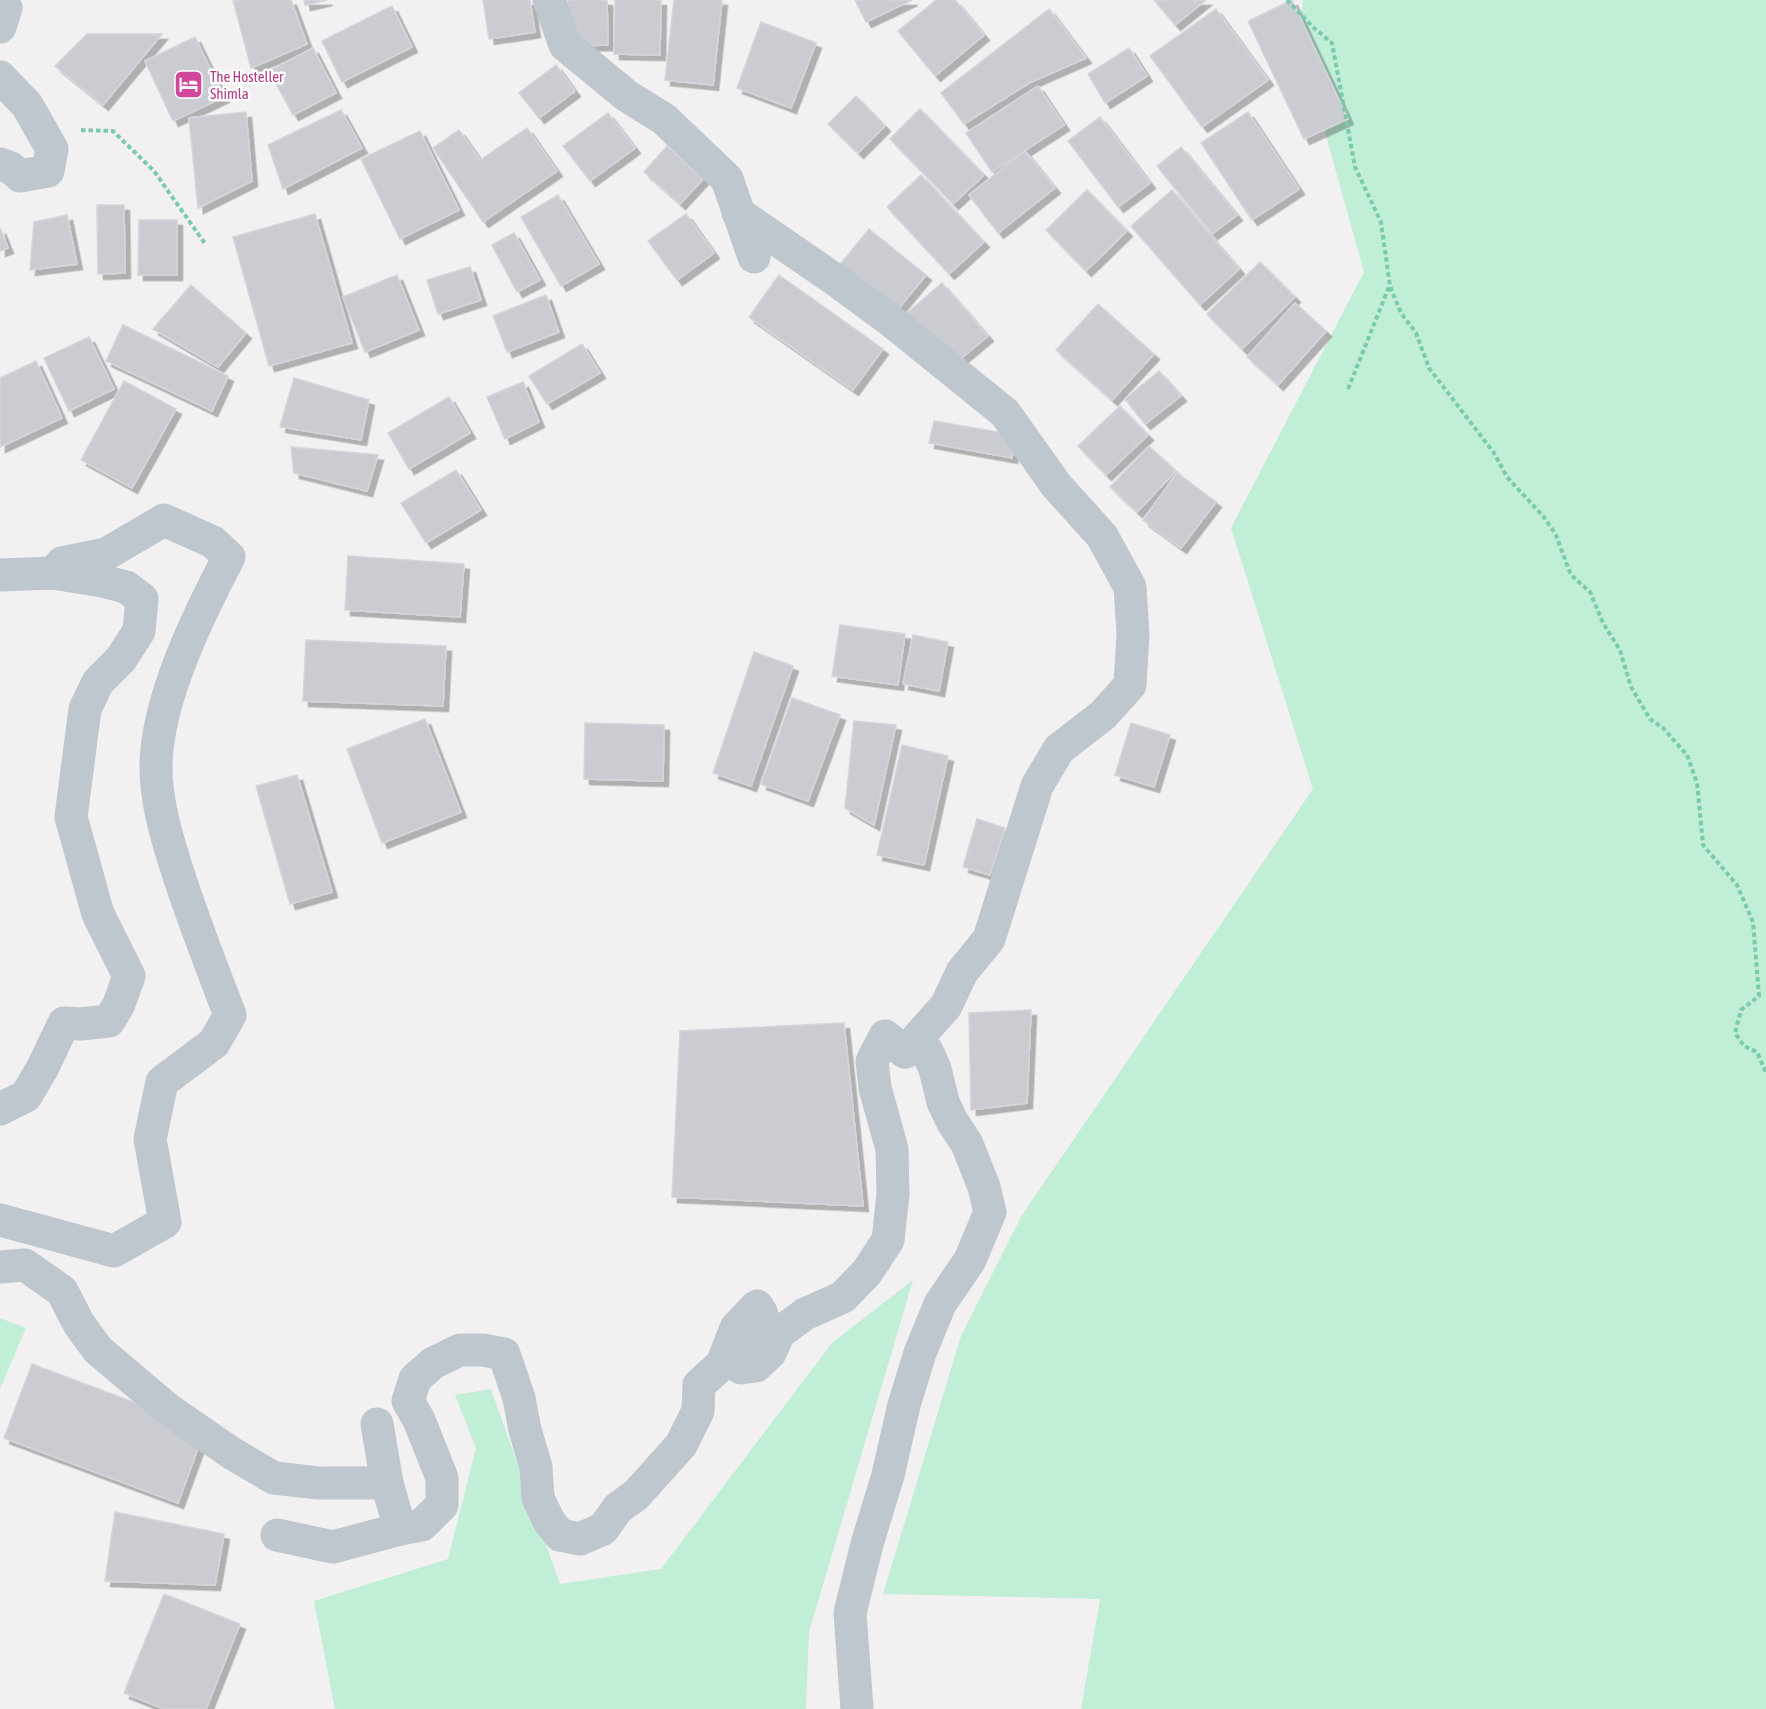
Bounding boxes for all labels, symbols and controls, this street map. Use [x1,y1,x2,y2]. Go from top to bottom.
place label: The Hosteller Shimla [210,68,284,102]
hotel icon: The Hosteller Shimla [173,69,205,101]

